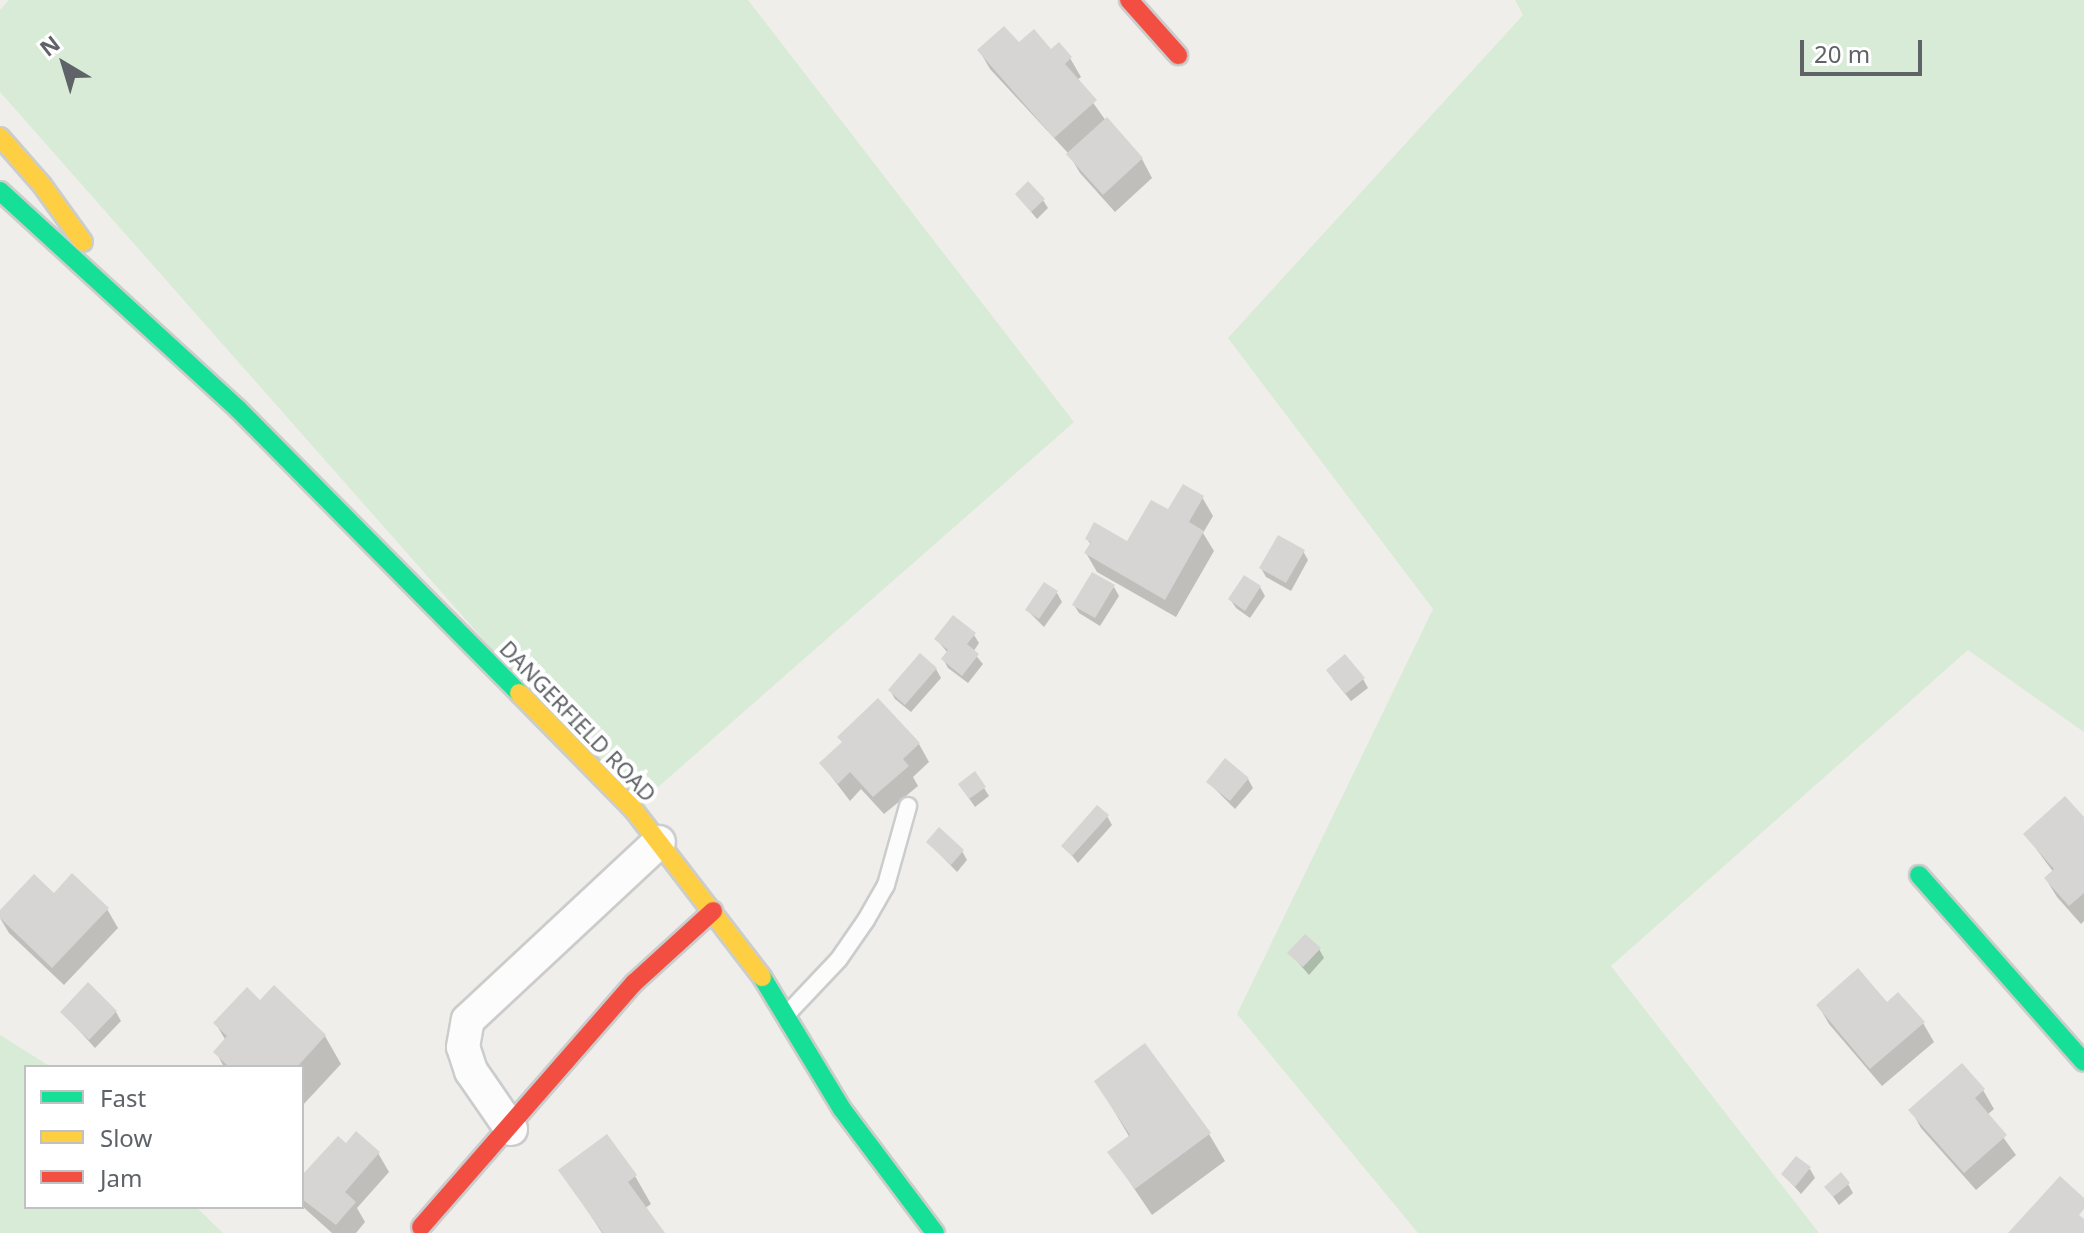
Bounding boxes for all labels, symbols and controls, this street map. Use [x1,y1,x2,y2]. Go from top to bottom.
north arrow [24,24,104,104]
scale bar [1804,24,1926,74]
text: N [33,28,66,62]
text: 20 m [1814,37,1870,70]
street label: DANGERFIELD ROAD [494,635,662,807]
legend [24,1065,304,1209]
text: Fast [100,1081,146,1114]
text: Slow [100,1121,152,1154]
text: Jam [100,1161,142,1194]

